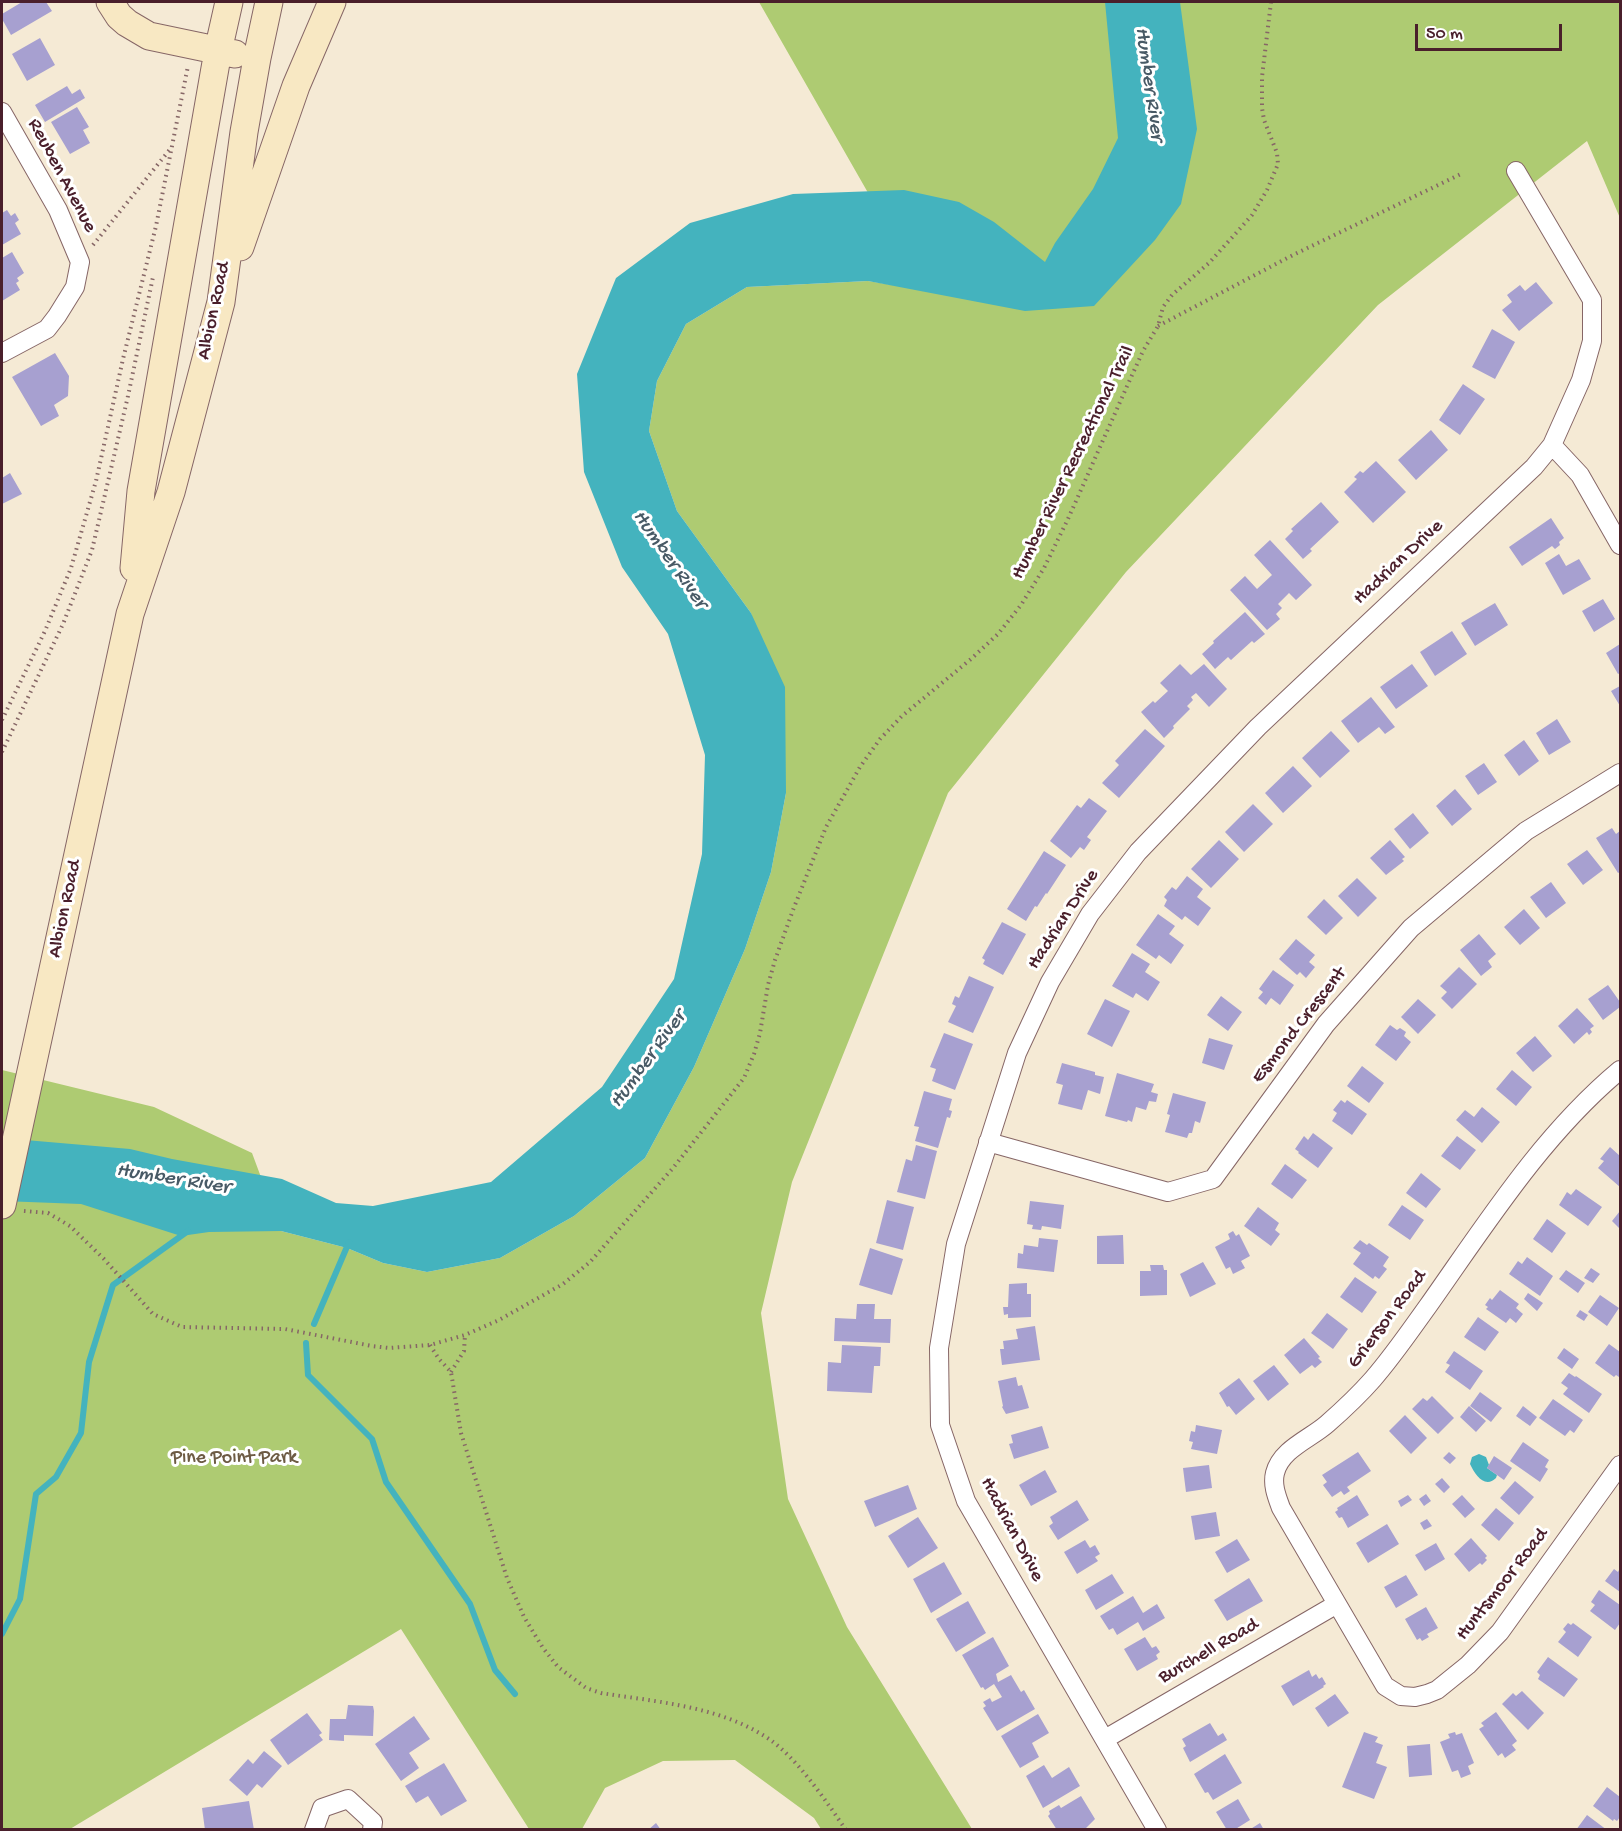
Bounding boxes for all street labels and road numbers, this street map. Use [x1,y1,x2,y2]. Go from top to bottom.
street label: Reuben Avenue [21,115,101,237]
street label: Albion Road [193,260,237,362]
street label: Humber River Recreational Trail [1007,342,1141,584]
street label: Hadrian Drive [1349,515,1449,611]
street label: Albion Road [44,858,88,960]
street label: Hadrian Drive [1023,865,1105,975]
street label: Esmond Crescent [1247,963,1353,1089]
street label: Grierson Road [1343,1266,1433,1374]
street label: Hadrian Drive [974,1474,1048,1586]
street label: Huntsmoor Road [1452,1524,1554,1646]
street label: Burchell Road [1155,1614,1263,1690]

